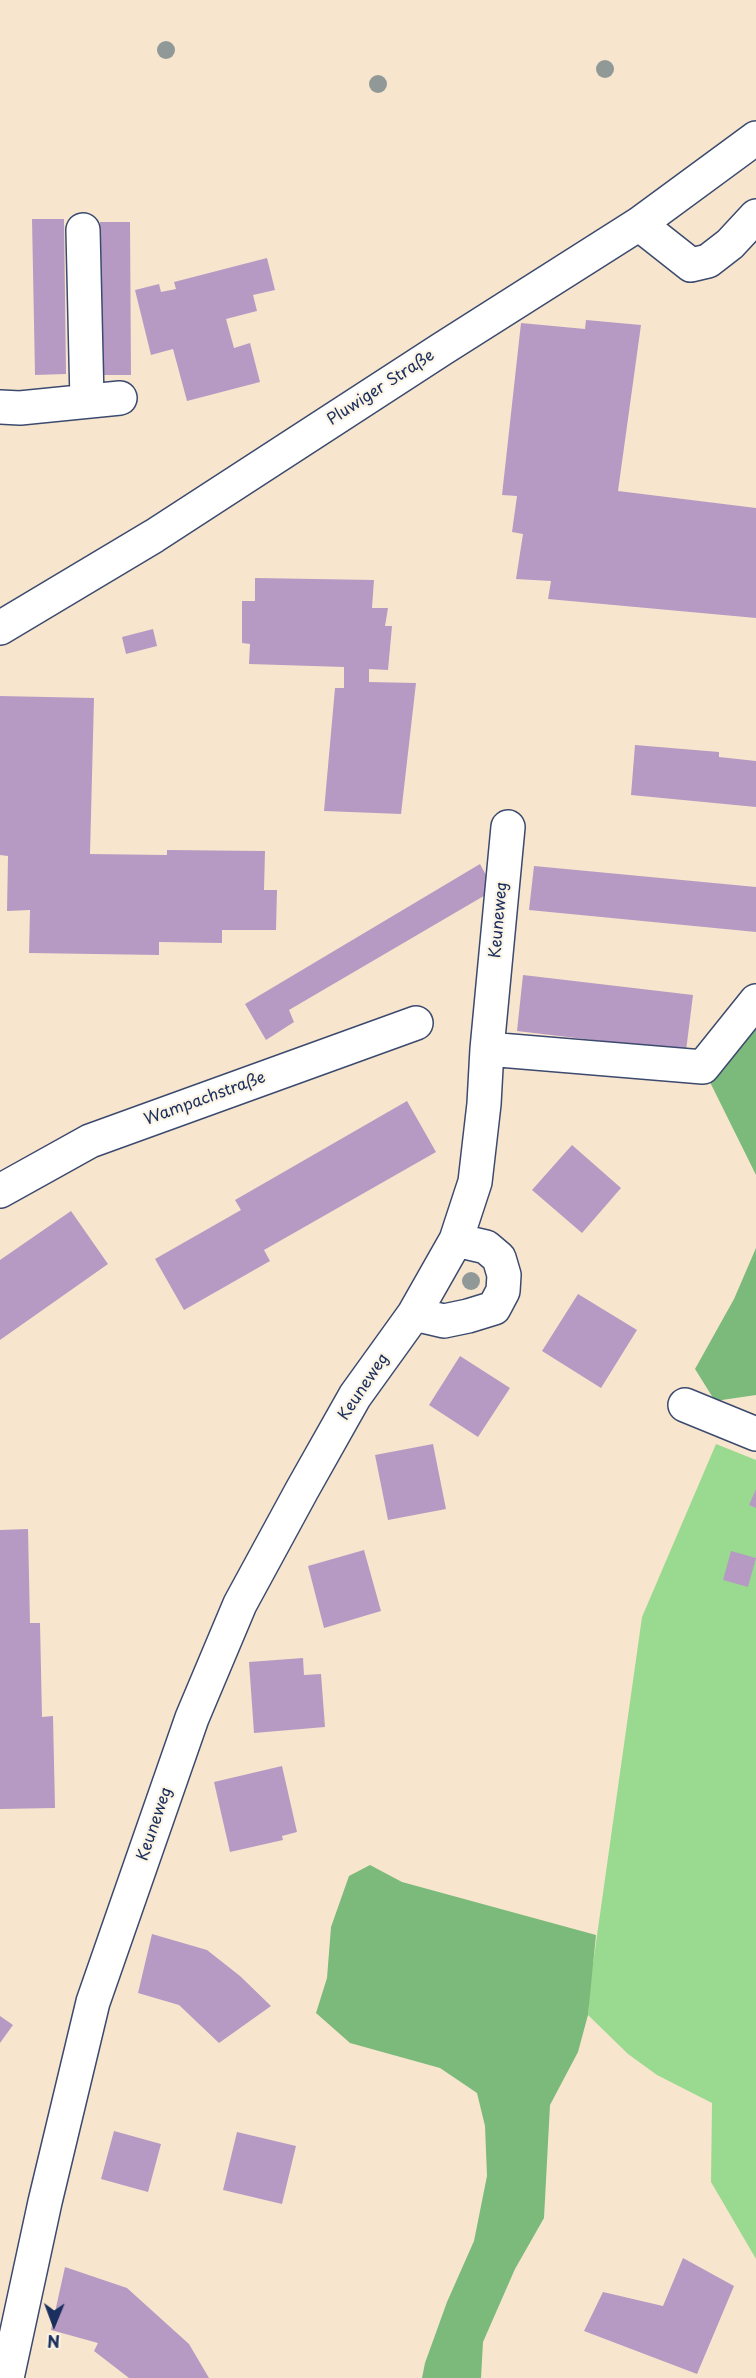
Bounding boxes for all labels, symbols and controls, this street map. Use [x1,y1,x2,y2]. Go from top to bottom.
street label: Pluwiger Straße [324,346,438,430]
street label: Keuneweg [486,881,512,959]
street label: Wampachstraße [142,1068,268,1130]
street label: Keuneweg [335,1350,393,1424]
street label: Keuneweg [133,1785,177,1863]
north arrow [24,2294,84,2354]
text: N [47,2330,60,2354]

